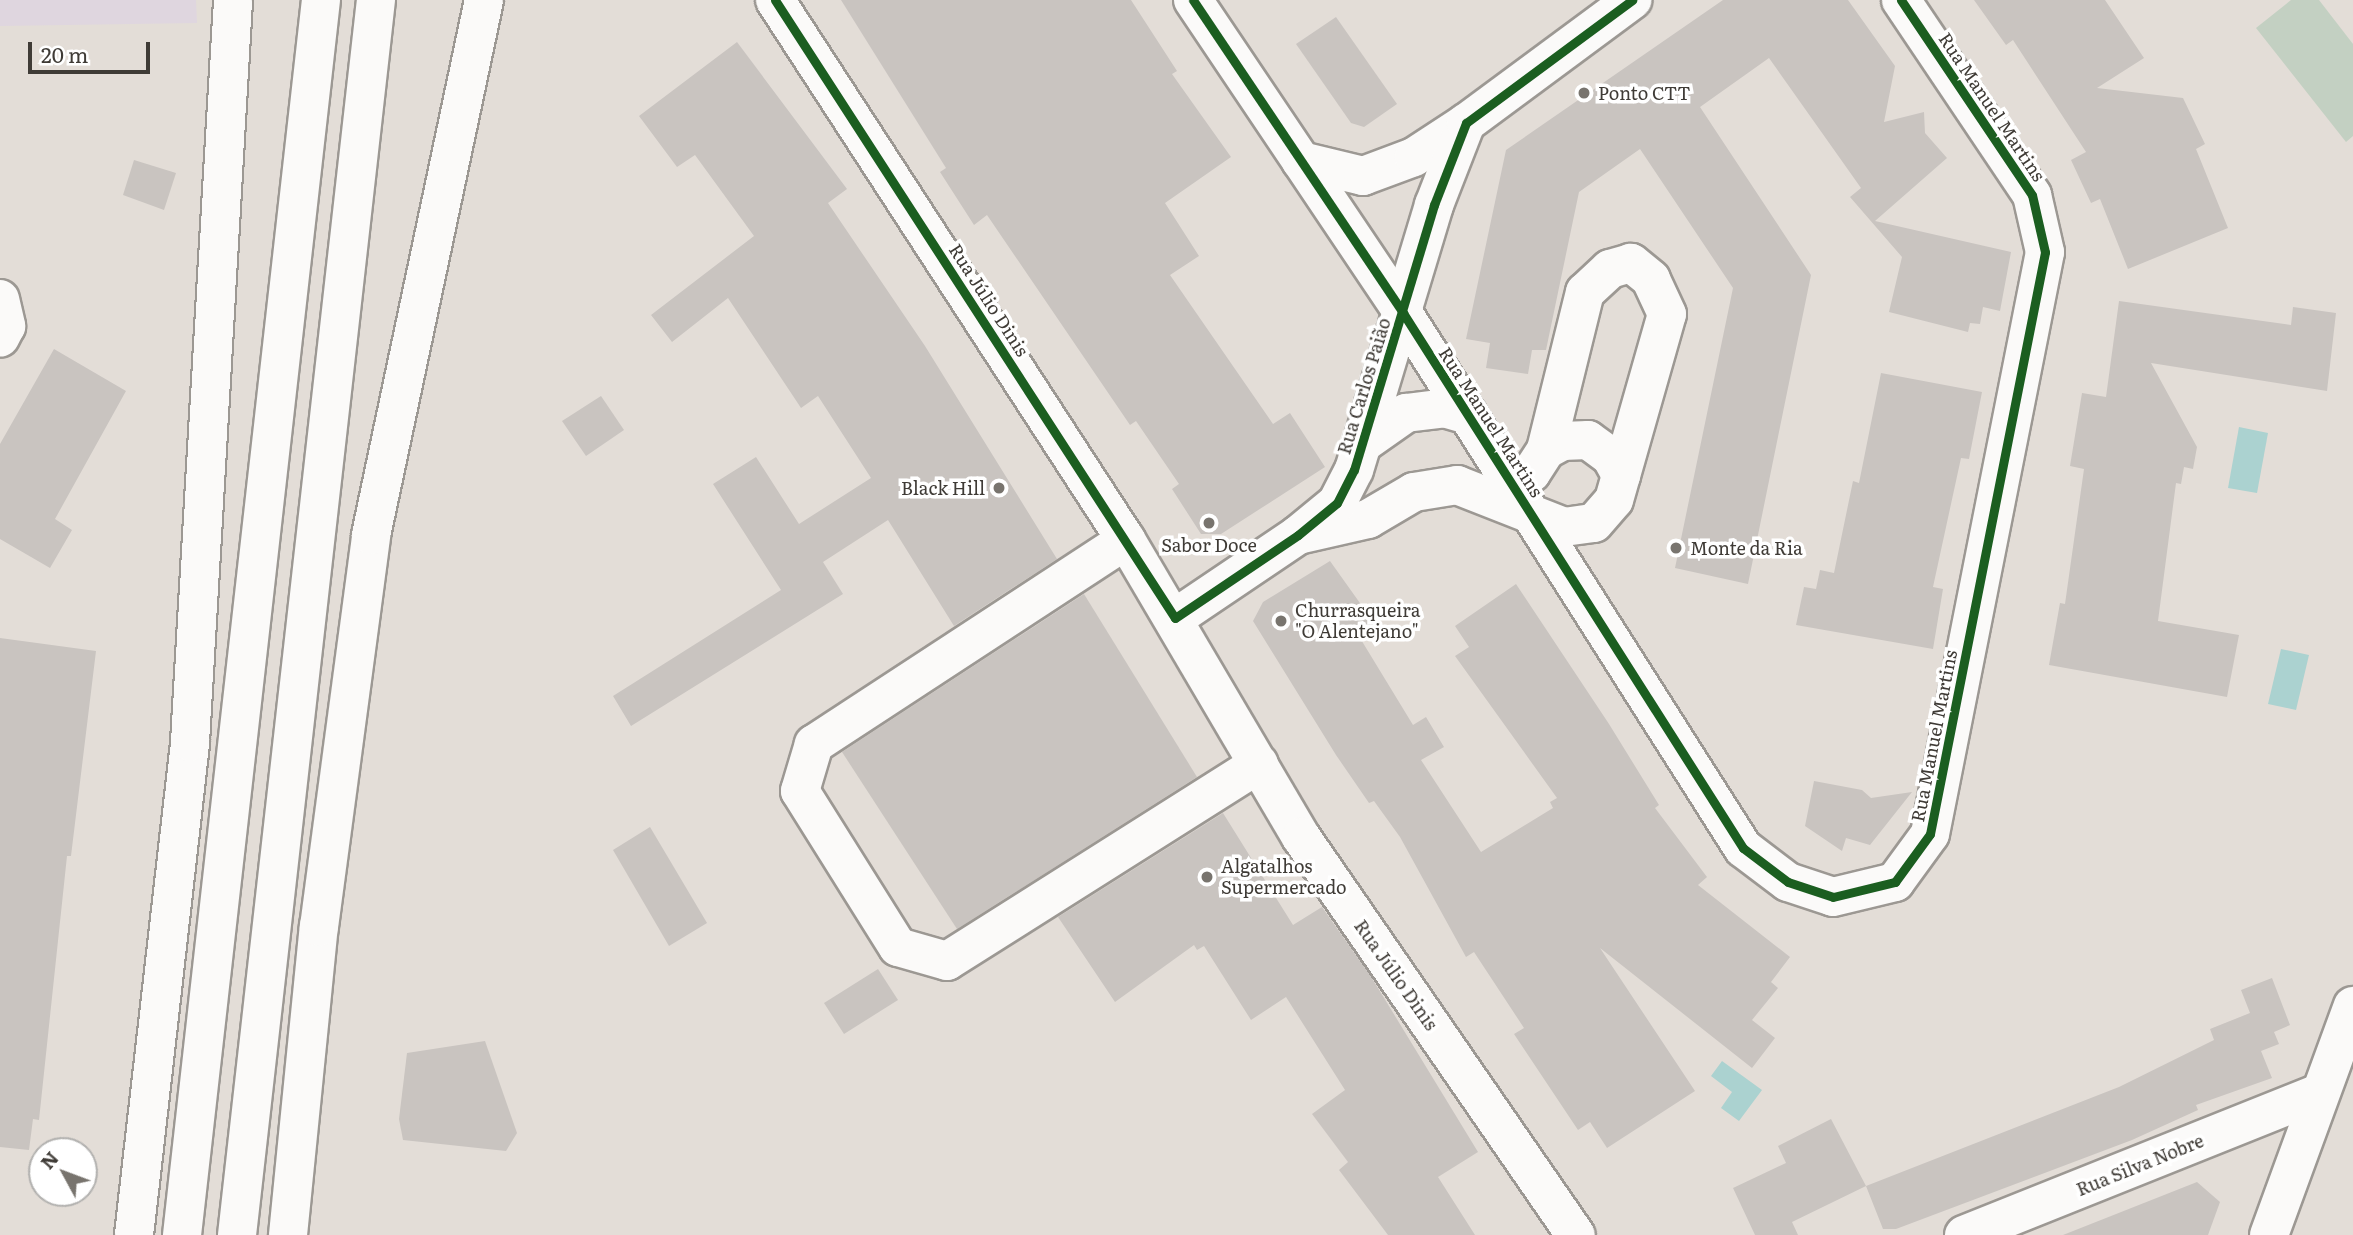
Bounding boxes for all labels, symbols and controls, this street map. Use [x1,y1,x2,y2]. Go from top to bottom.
scale bar [32,28,154,72]
street label: Rua Manuel Martins [1934,29,2050,185]
text: 20 m [41,38,88,69]
place label: Ponto CTT [1598,82,1691,104]
marker: Ponto CTT [1576,85,1592,101]
street label: Rua Júlio Dinis [945,240,1033,360]
street label: Rua Carlos Paião [1333,315,1395,457]
street label: Rua Manuel Martins [1434,343,1548,501]
place label: Black Hill [901,477,985,499]
marker: Black Hill [991,480,1007,496]
marker: Sabor Doce [1201,515,1217,531]
place label: Sabor Doce [1161,534,1257,556]
place label: Monte da Ria [1690,537,1803,559]
marker: Monte da Ria [1668,540,1684,556]
place label: Churrasqueira "O Alentejano" [1295,600,1421,642]
marker: Churrasqueira "O Alentejano" [1273,613,1289,629]
street label: Rua Manuel Martins [1907,648,1961,824]
place label: Algatalhos Supermercado [1221,856,1347,898]
marker: Algatalhos Supermercado [1199,869,1215,885]
street label: Rua Júlio Dinis [1350,916,1442,1034]
street label: Rua Silva Nobre [2073,1130,2207,1200]
north arrow [28,1137,98,1207]
text: N [33,1144,64,1175]

